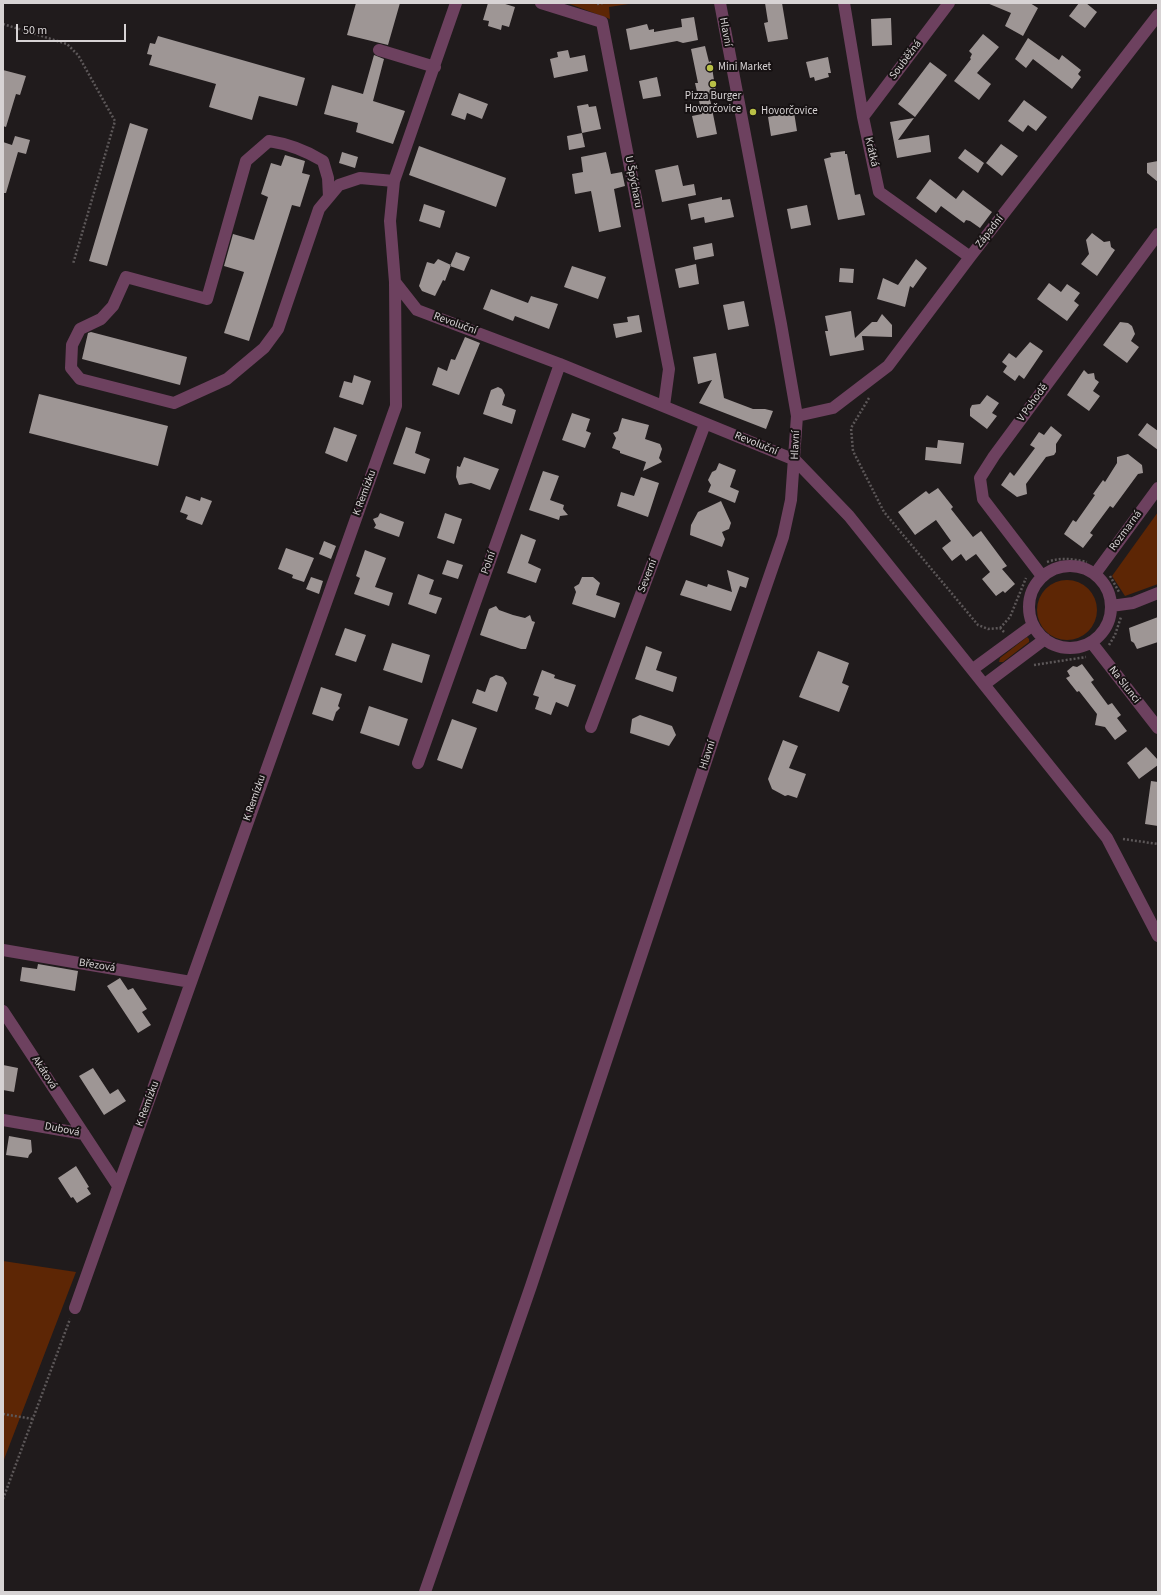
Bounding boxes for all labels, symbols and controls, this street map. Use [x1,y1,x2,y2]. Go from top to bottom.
scale bar [18,16,128,42]
street label: Hlavní [716,16,734,48]
text: 50 m [23,22,47,39]
street label: Souběžná [887,38,925,82]
place label: Mini Market [718,61,771,75]
marker: Mini Market [705,63,715,73]
marker: Pizza Burger Hovorčovice [708,79,718,89]
place label: Pizza Burger Hovorčovice [685,90,741,116]
place label: Hovorčovice [761,105,818,119]
marker: Hovorčovice [748,107,758,117]
street label: Krátká [861,136,881,168]
street label: U Špýcharu [621,155,645,209]
street label: Západní [973,213,1007,251]
street label: Revoluční [431,310,479,338]
street label: V Pohodě [1015,382,1051,424]
street label: Revoluční [733,429,779,459]
street label: Hlavní [789,430,803,460]
street label: K Remízku [351,468,379,518]
street label: Rozmarná [1107,508,1145,554]
street label: Polní [479,550,499,576]
street label: Severní [636,558,660,594]
street label: Na Slunci [1105,664,1143,706]
street label: Hlavní [697,739,719,771]
street label: K Remízku [241,773,269,823]
street label: Březová [78,957,116,975]
street label: Akátová [28,1054,60,1092]
street label: K Remízku [134,1079,162,1129]
street label: Dubová [43,1120,81,1140]

